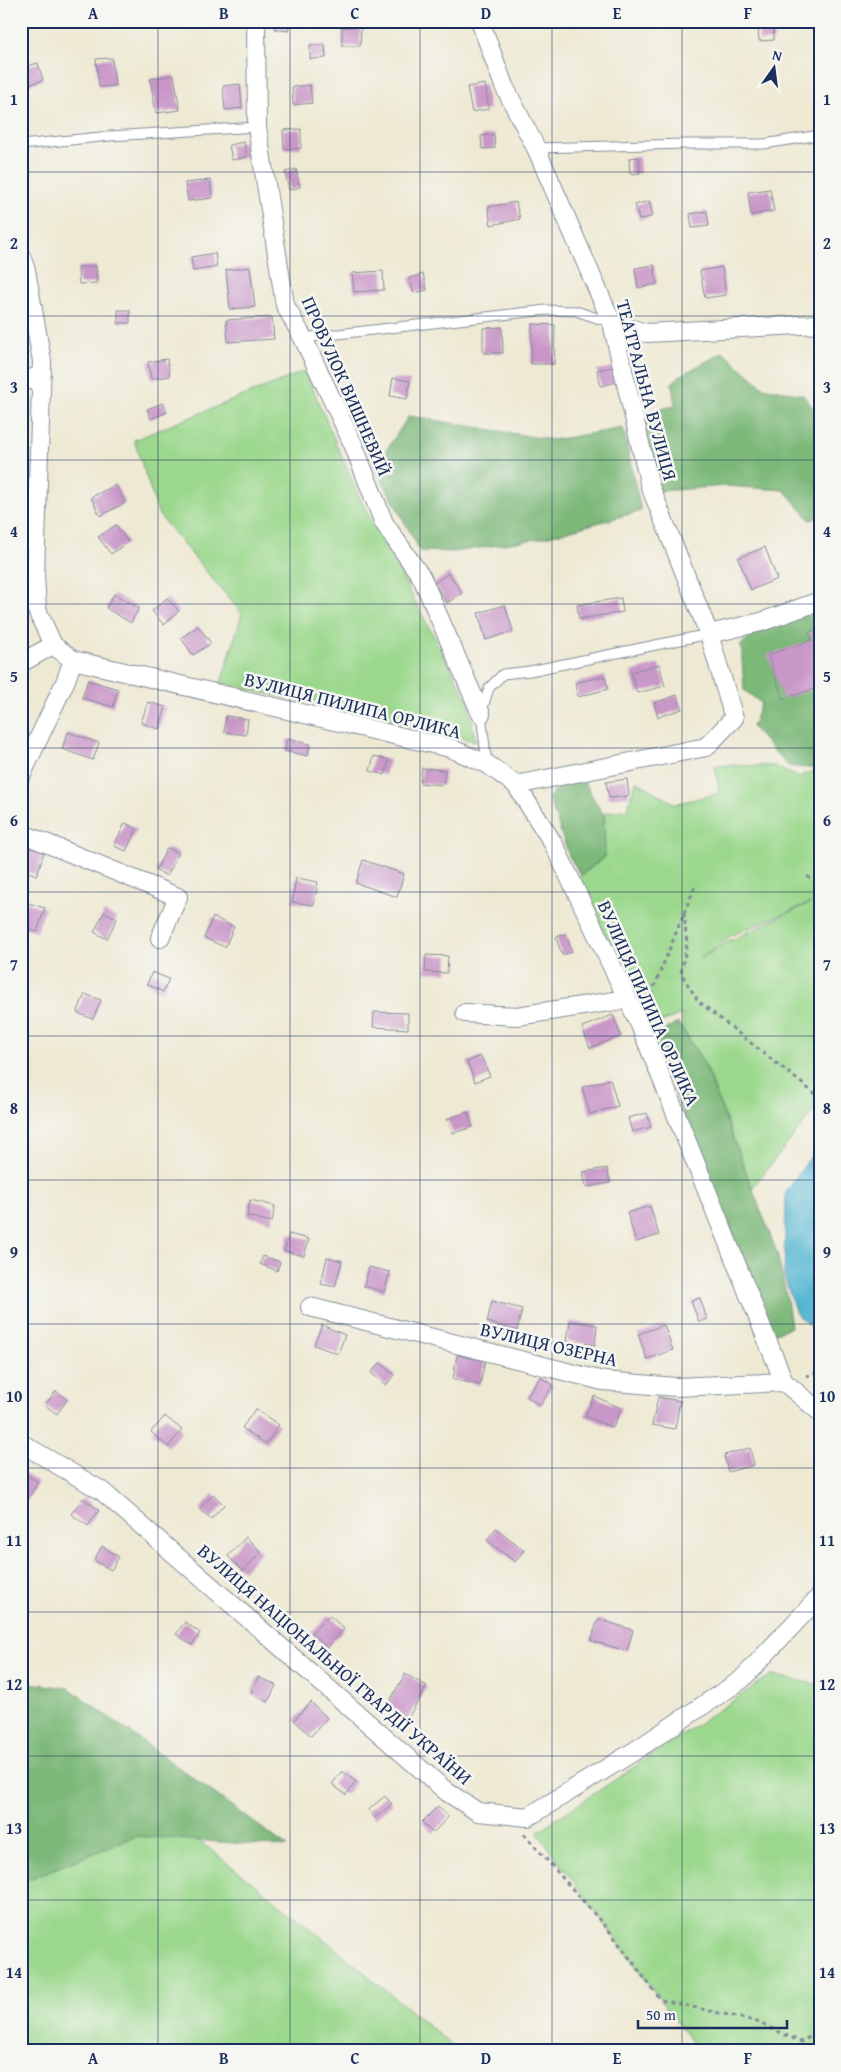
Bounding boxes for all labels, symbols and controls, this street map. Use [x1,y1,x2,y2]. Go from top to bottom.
text: A [88,1,99,25]
text: B [219,1,229,25]
text: C [350,1,360,25]
text: D [481,1,491,25]
text: E [613,1,622,25]
text: F [744,1,752,25]
north arrow [748,42,798,92]
text: N [770,45,785,66]
text: 1 [10,87,18,111]
text: 1 [823,87,831,111]
text: 2 [10,231,18,255]
text: 2 [823,231,831,255]
street label: ПРОВУЛОК ВИШНЕВИЙ [295,292,399,480]
street label: ТЕАТРАЛЬНА ВУЛИЦЯ [609,297,685,483]
text: 3 [10,375,18,399]
text: 3 [823,375,831,399]
text: 4 [10,519,18,543]
text: 4 [823,519,831,543]
text: 5 [10,664,18,688]
text: 5 [823,664,831,688]
street label: ВУЛИЦЯ ПИЛИПА ОРЛИКА [242,665,465,746]
text: 6 [10,808,18,832]
text: 6 [823,808,831,832]
street label: ВУЛИЦЯ ПИЛИПА ОРЛИКА [591,896,707,1111]
text: 7 [10,952,18,976]
text: 7 [823,952,831,976]
text: 8 [10,1096,18,1120]
text: 8 [823,1096,831,1120]
text: 9 [10,1240,18,1264]
text: 9 [823,1240,831,1264]
street label: ВУЛИЦЯ ОЗЕРНА [478,1315,621,1374]
text: 10 [6,1384,22,1408]
text: 10 [819,1384,835,1408]
text: 11 [6,1528,22,1552]
text: 11 [819,1528,835,1552]
street label: ВУЛИЦЯ НАЦІОНАЛЬНОЇ ГВАРДІЇ УКРАЇНИ [192,1537,478,1791]
text: 12 [6,1672,22,1696]
text: 12 [819,1672,835,1696]
text: 13 [6,1816,22,1840]
text: 13 [819,1816,835,1840]
text: 14 [6,1960,22,1984]
text: 14 [819,1960,835,1984]
scale bar [638,1997,787,2029]
text: 50 m [646,2004,677,2025]
text: A [88,2046,99,2070]
text: B [219,2046,229,2070]
text: C [350,2046,360,2070]
text: D [481,2046,491,2070]
text: E [613,2046,622,2070]
text: F [744,2046,752,2070]

